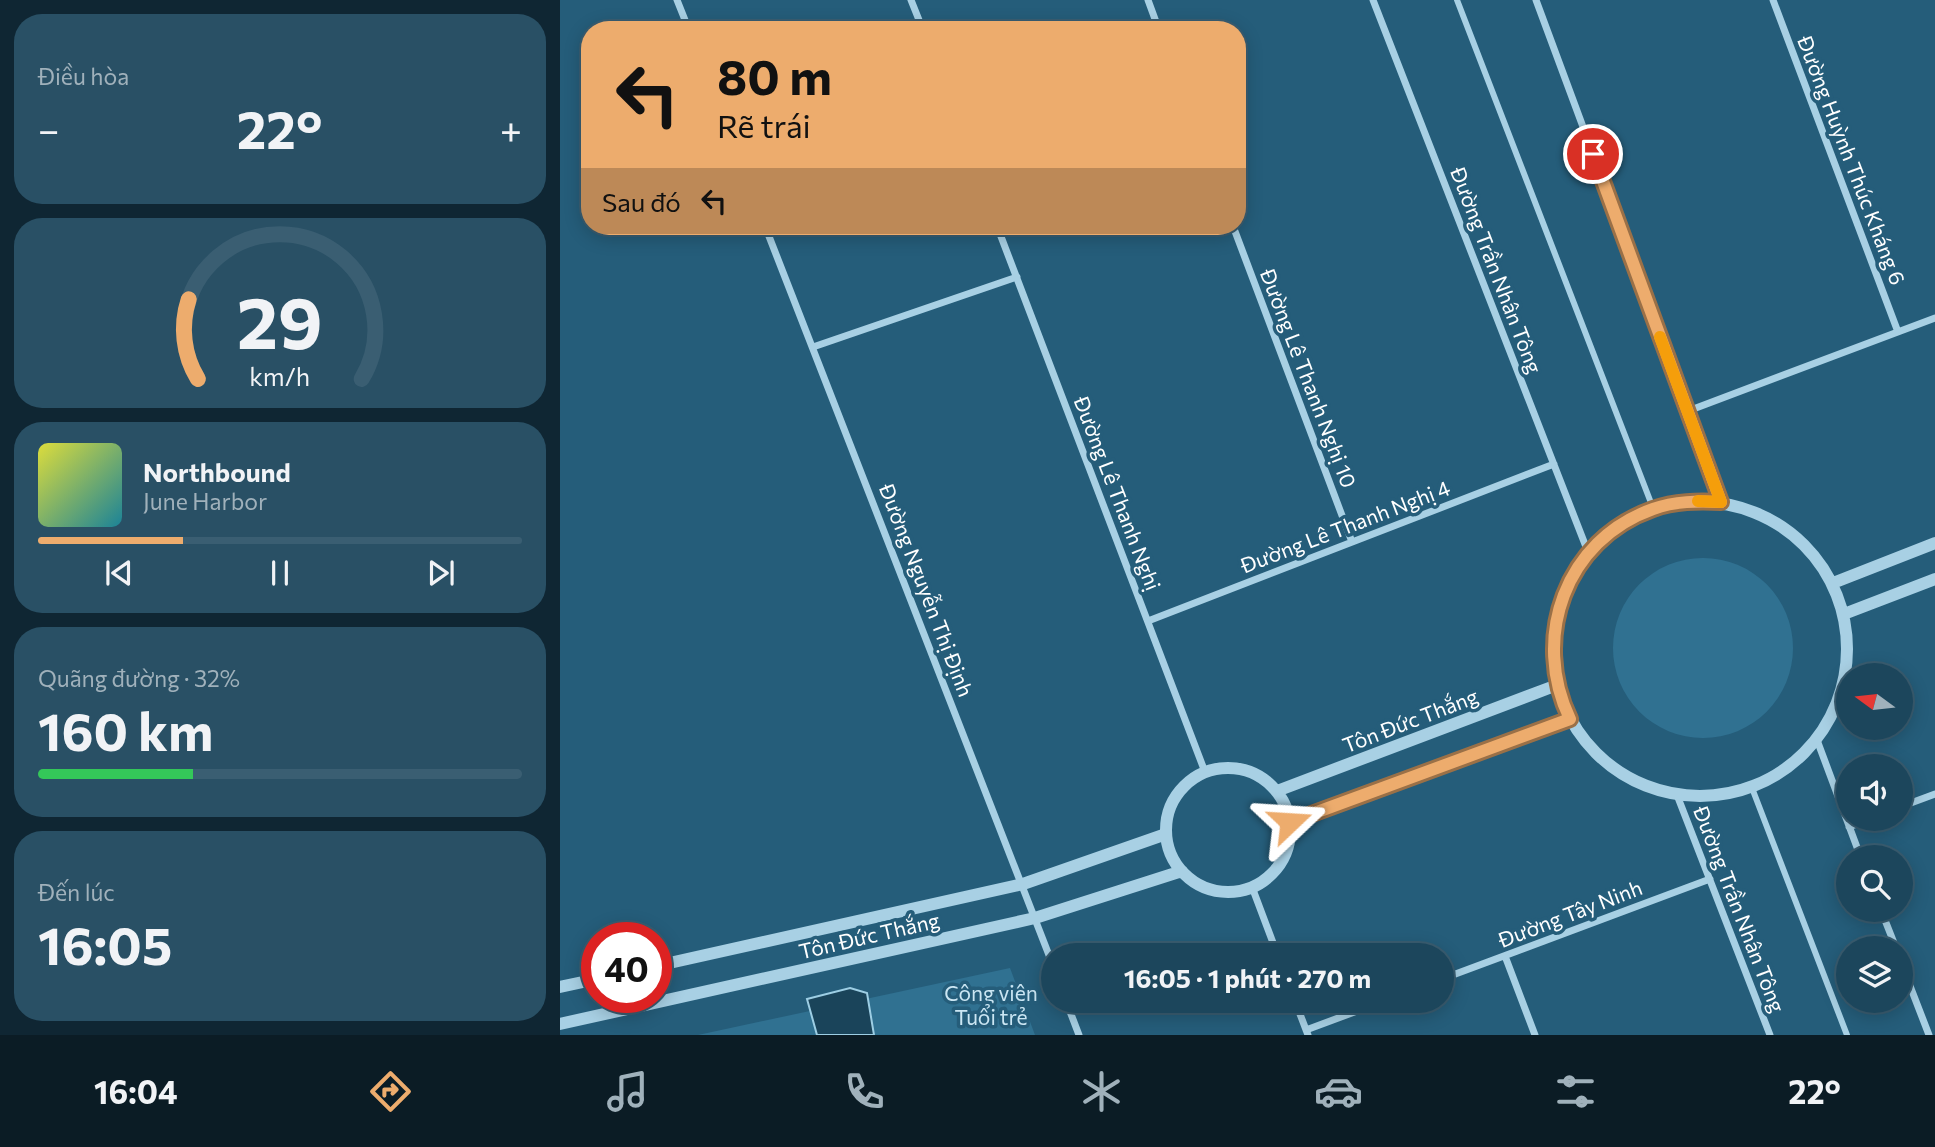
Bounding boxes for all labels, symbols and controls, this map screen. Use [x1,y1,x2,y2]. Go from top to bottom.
street label: Đường Huỳnh Thúc Kháng 6 [1793,31,1911,288]
text: 80 m [717,45,832,105]
icon: left [602,49,693,140]
text: Điều hòa [38,62,129,90]
text: 22° [237,96,322,160]
text: − [38,105,60,152]
text: + [500,105,522,152]
text: Rẽ trái [717,105,811,145]
pin [1563,124,1623,184]
icon: arrive [1574,135,1612,173]
street label: Đường Trần Nhân Tông [1446,162,1548,377]
icon: left [695,182,733,220]
text: Sau đó [602,186,681,217]
street label: Đường Lê Thanh Nghị 10 [1255,264,1362,491]
text: 29 [237,276,323,365]
text: km/h [250,361,310,391]
street label: Đường Lê Thanh Nghị [1069,392,1167,594]
text: Northbound [143,456,291,487]
street label: Đường Lê Thanh Nghị 4 [1236,474,1454,578]
street label: Đường Nguyễn Thị Định [874,479,980,700]
text: June Harbor [143,487,267,515]
icon: previous [100,554,138,592]
icon: pause [261,554,299,592]
icon: next [422,554,460,592]
north arrow [1836,663,1913,740]
map controls [1836,663,1913,1013]
text: Quãng đường · 32% [38,664,240,692]
street label: Tôn Đức Thắng [1339,683,1481,757]
text: 160 km [38,698,213,762]
button: sound [1836,754,1913,831]
position arrow [1253,785,1327,859]
street label: Đường Trần Nhân Tông [1689,801,1791,1016]
button: search [1836,845,1913,922]
street label: Đường Tây Ninh [1494,874,1645,952]
text: Đến lúc [38,878,115,906]
street label: Tôn Đức Thắng [796,907,942,963]
text: 16:05 [38,912,172,976]
speed limit sign: 40 [581,922,672,1013]
button: layers [1836,936,1913,1013]
text: 16:05 · 1 phút · 270 m [1124,962,1371,993]
park label: Công viên Tuổi trẻ [944,980,1038,1029]
icon: directions [366,1067,415,1116]
icon: music [603,1067,652,1116]
icon: phone [840,1067,889,1116]
icon: climate [1077,1067,1126,1116]
icon: car [1314,1067,1363,1116]
icon: filters [1551,1067,1600,1116]
text: 16:04 [94,1071,178,1111]
text: 22° [1788,1071,1841,1111]

